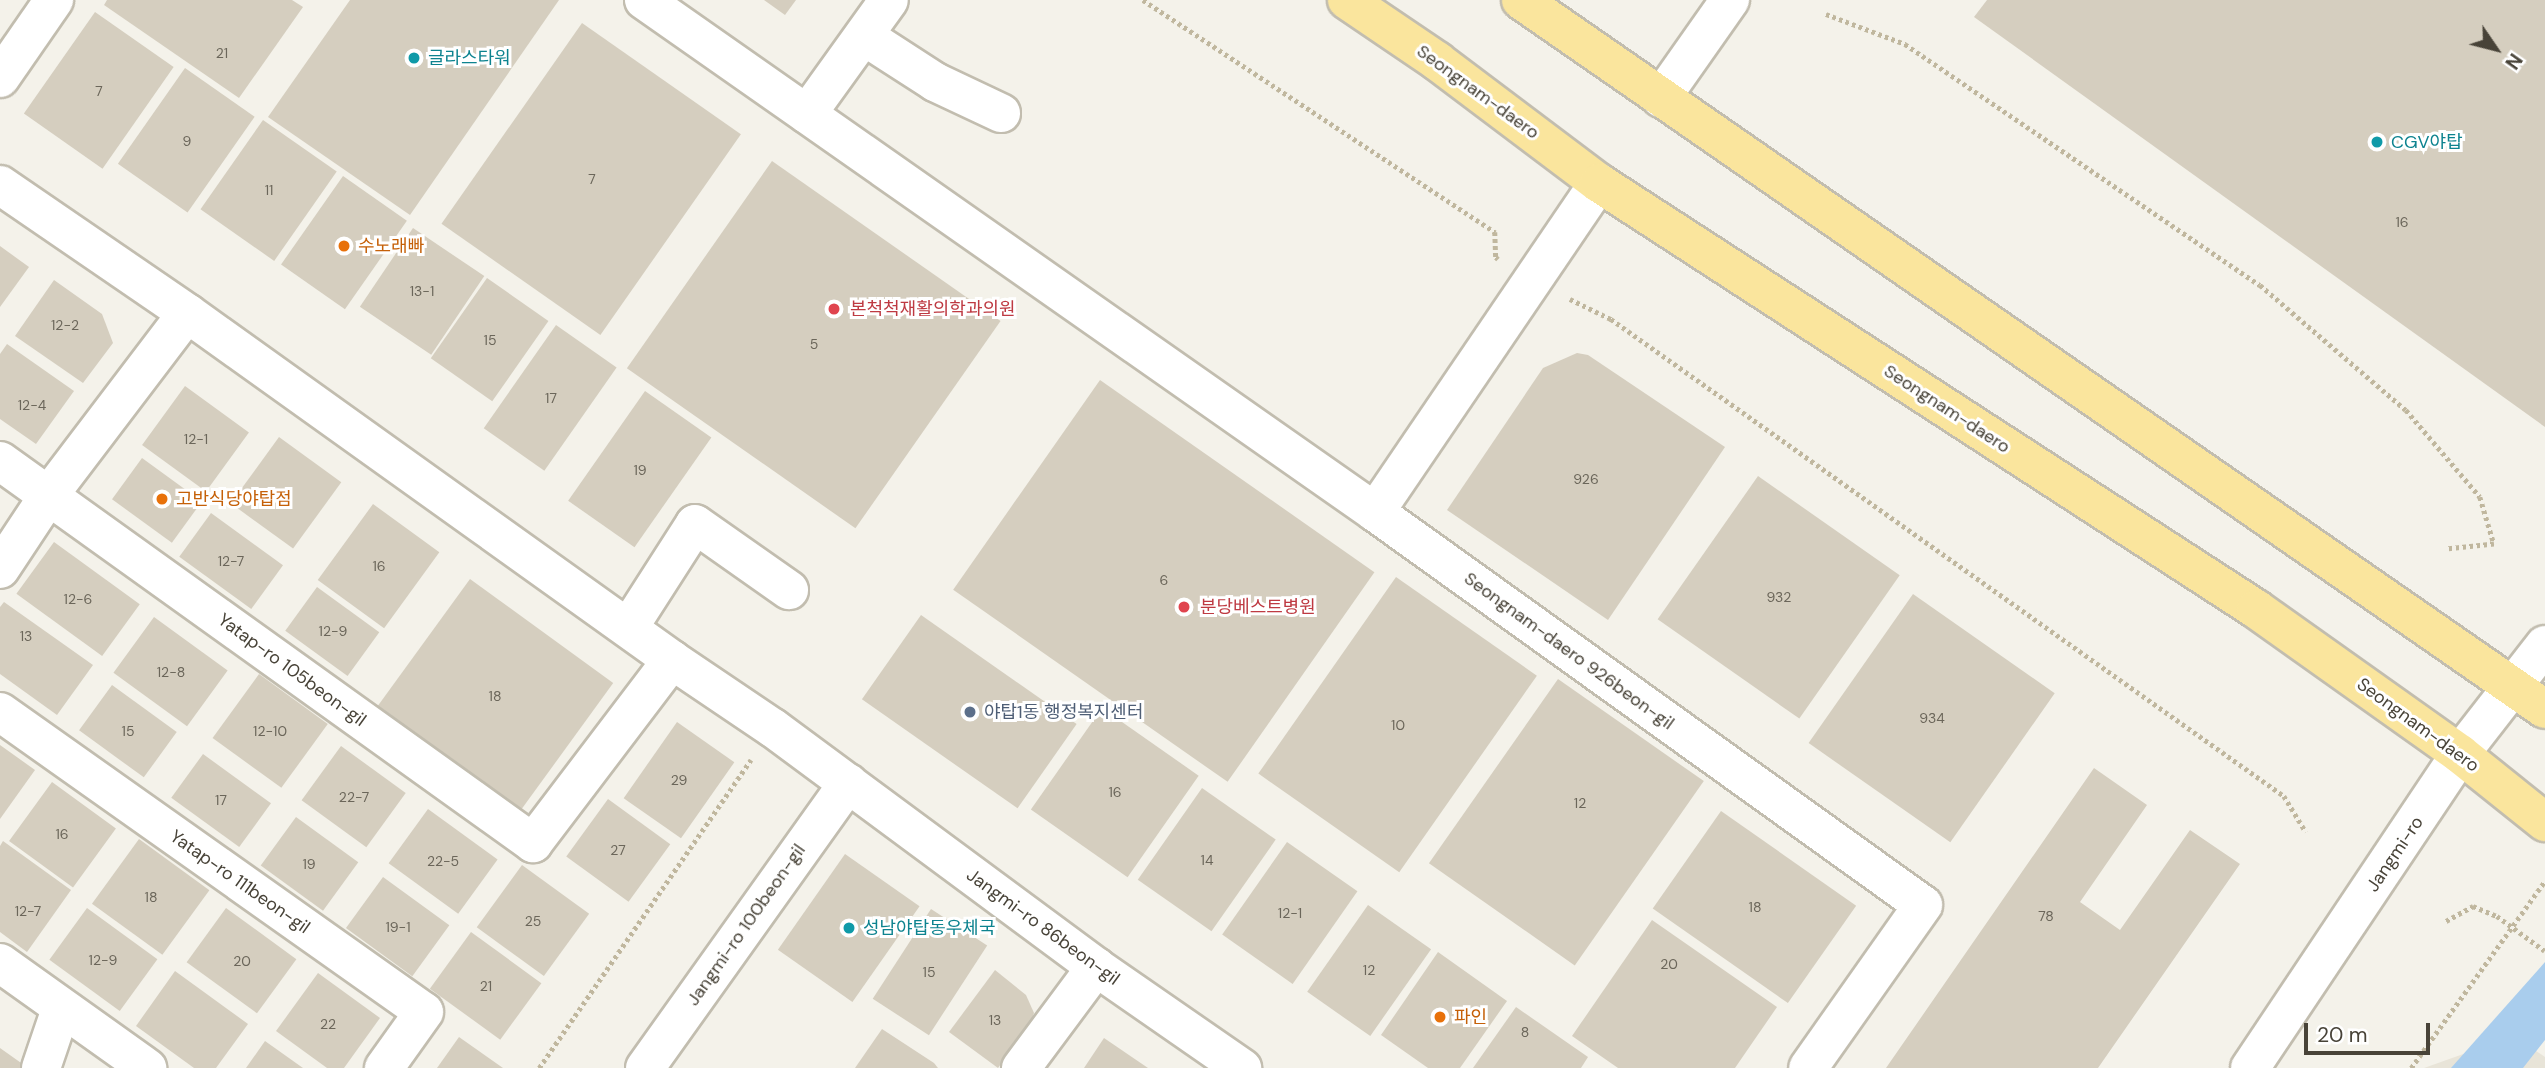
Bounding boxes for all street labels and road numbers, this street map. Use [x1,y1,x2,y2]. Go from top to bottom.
street label: Seongnam-daero [1413,40,1543,144]
street label: Seongnam-daero [1880,360,2014,458]
street label: Seongnam-daero 926beon-gil [1460,568,1678,734]
street label: Yatap-ro 105beon-gil [214,609,370,731]
street label: Seongnam-daero [2353,673,2483,777]
street label: Jangmi-ro [2362,812,2428,896]
street label: Yatap-ro 111beon-gil [166,826,314,938]
street label: Jangmi-ro 100beon-gil [682,840,810,1010]
street label: Jangmi-ro 86beon-gil [962,864,1124,990]

